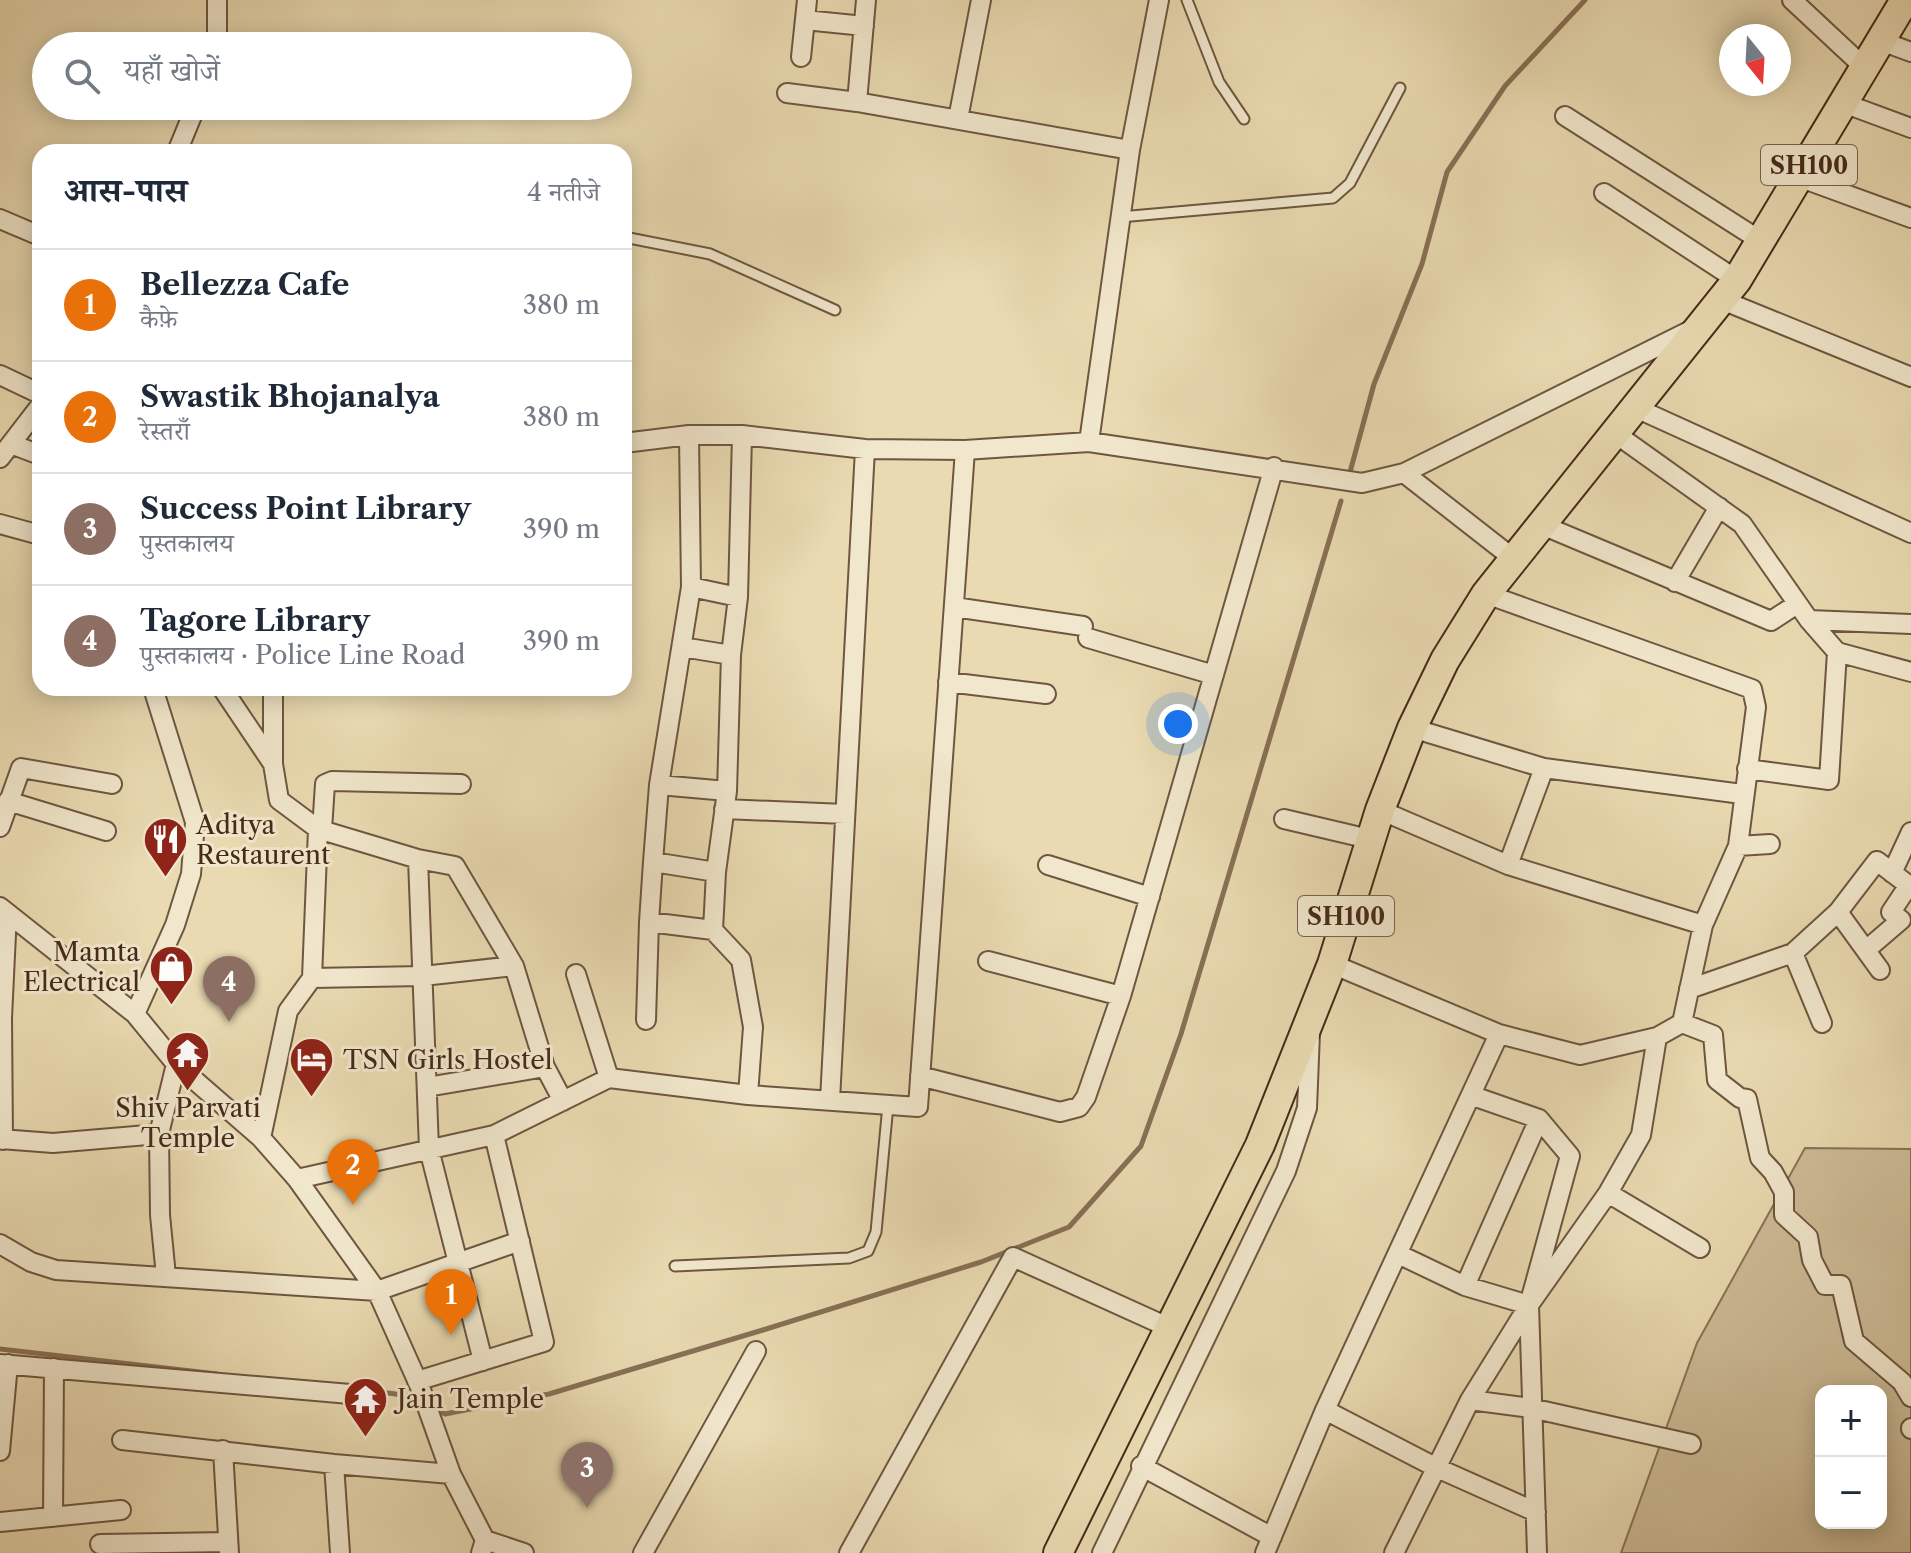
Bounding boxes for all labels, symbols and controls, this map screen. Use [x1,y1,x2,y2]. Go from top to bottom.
north arrow [1719,24,1791,96]
search box [32,32,632,120]
text: यहाँ खोजें [124,52,220,89]
icon: search [60,54,104,98]
road number: SH100 [1761,145,1857,185]
text: आस-पास [64,169,187,211]
text: 4 नतीजे [527,176,600,208]
text: Bellezza Cafe [140,266,349,303]
text: 1 [84,289,96,321]
text: 380 m [523,289,600,321]
text: कैफ़े [140,303,177,335]
text: Swastik Bhojanalya [140,378,440,415]
text: 2 [82,401,98,433]
text: 380 m [523,401,600,433]
text: रेस्तराँ [140,415,190,447]
text: Success Point Library [140,490,471,527]
text: 3 [83,513,97,545]
text: 390 m [523,513,600,545]
text: पुस्तकालय [140,527,234,559]
text: Tagore Library [140,602,370,639]
text: 4 [82,625,98,657]
text: 390 m [523,625,600,657]
text: पुस्तकालय · Police Line Road [140,639,465,671]
your location [1158,704,1198,744]
place label: Aditya Restaurent [195,809,331,871]
restaurant icon: Aditya Restaurent [141,816,189,879]
road number: SH100 [1298,896,1394,936]
place label: Mamta Electrical [23,936,140,998]
shop icon: Mamta Electrical [147,943,195,1006]
pin: 4 [203,956,255,1022]
temple icon: Shiv Parvati Temple [164,1029,212,1092]
hotel icon: TSN Girls Hostel [288,1036,336,1099]
place label: TSN Girls Hostel [343,1044,553,1076]
place label: Shiv Parvati Temple [115,1092,261,1154]
pin: 2 [327,1139,379,1205]
pin: 1 [425,1269,477,1335]
temple icon: Jain Temple [342,1375,390,1438]
place label: Jain Temple [393,1383,544,1415]
map controls [1815,1385,1887,1529]
button: + [1815,1385,1887,1457]
pin: 3 [561,1442,613,1508]
button: − [1815,1457,1887,1529]

